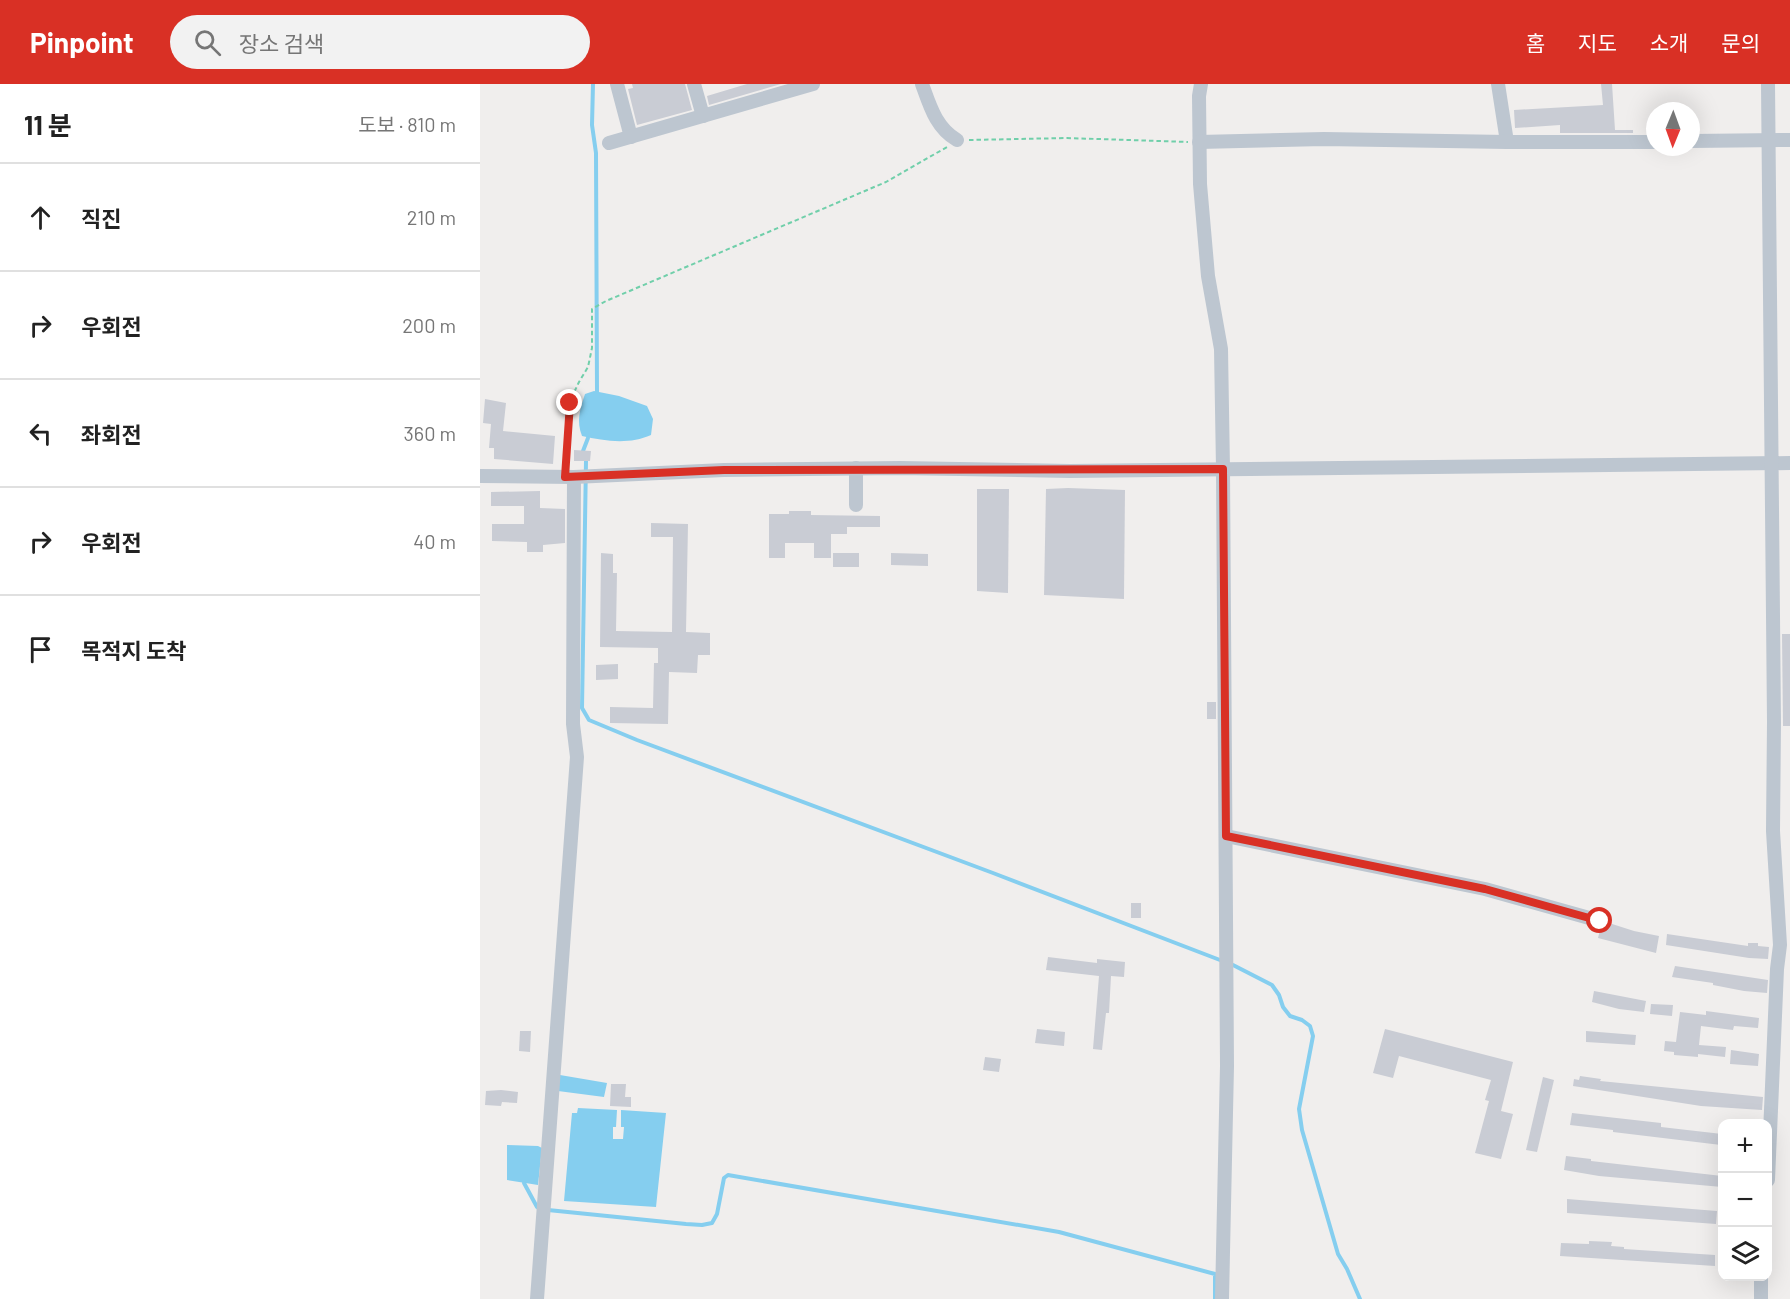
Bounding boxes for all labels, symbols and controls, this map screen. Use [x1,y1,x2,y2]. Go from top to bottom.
search box [170,15,590,69]
text: Pinpoint [30,25,134,59]
icon: search [191,26,224,59]
text: 장소 검색 [239,30,324,56]
text: 홈 [1526,30,1545,55]
text: 지도 [1578,30,1617,55]
text: 소개 [1650,30,1688,55]
text: 문의 [1721,30,1760,55]
north arrow [1646,102,1700,156]
text: 11 분 [24,109,72,140]
text: 도보 · 810 m [358,112,456,136]
icon: ahead [24,201,57,234]
text: 직진 [81,205,121,231]
text: 210 m [407,205,456,229]
icon: right [24,309,57,342]
text: 우회전 [81,313,142,339]
text: 200 m [402,313,456,337]
route end [556,389,582,415]
icon: left [24,417,57,450]
text: 좌회전 [81,421,142,447]
text: 360 m [404,421,456,445]
icon: right [24,525,57,558]
text: 우회전 [81,529,142,555]
text: 40 m [413,529,456,553]
icon: arrive [24,633,57,666]
text: 목적지 도착 [81,637,187,663]
route start [1586,907,1612,933]
map controls [1718,1119,1772,1281]
button: + [1718,1119,1772,1173]
button: − [1718,1173,1772,1227]
button: layers [1718,1227,1772,1281]

